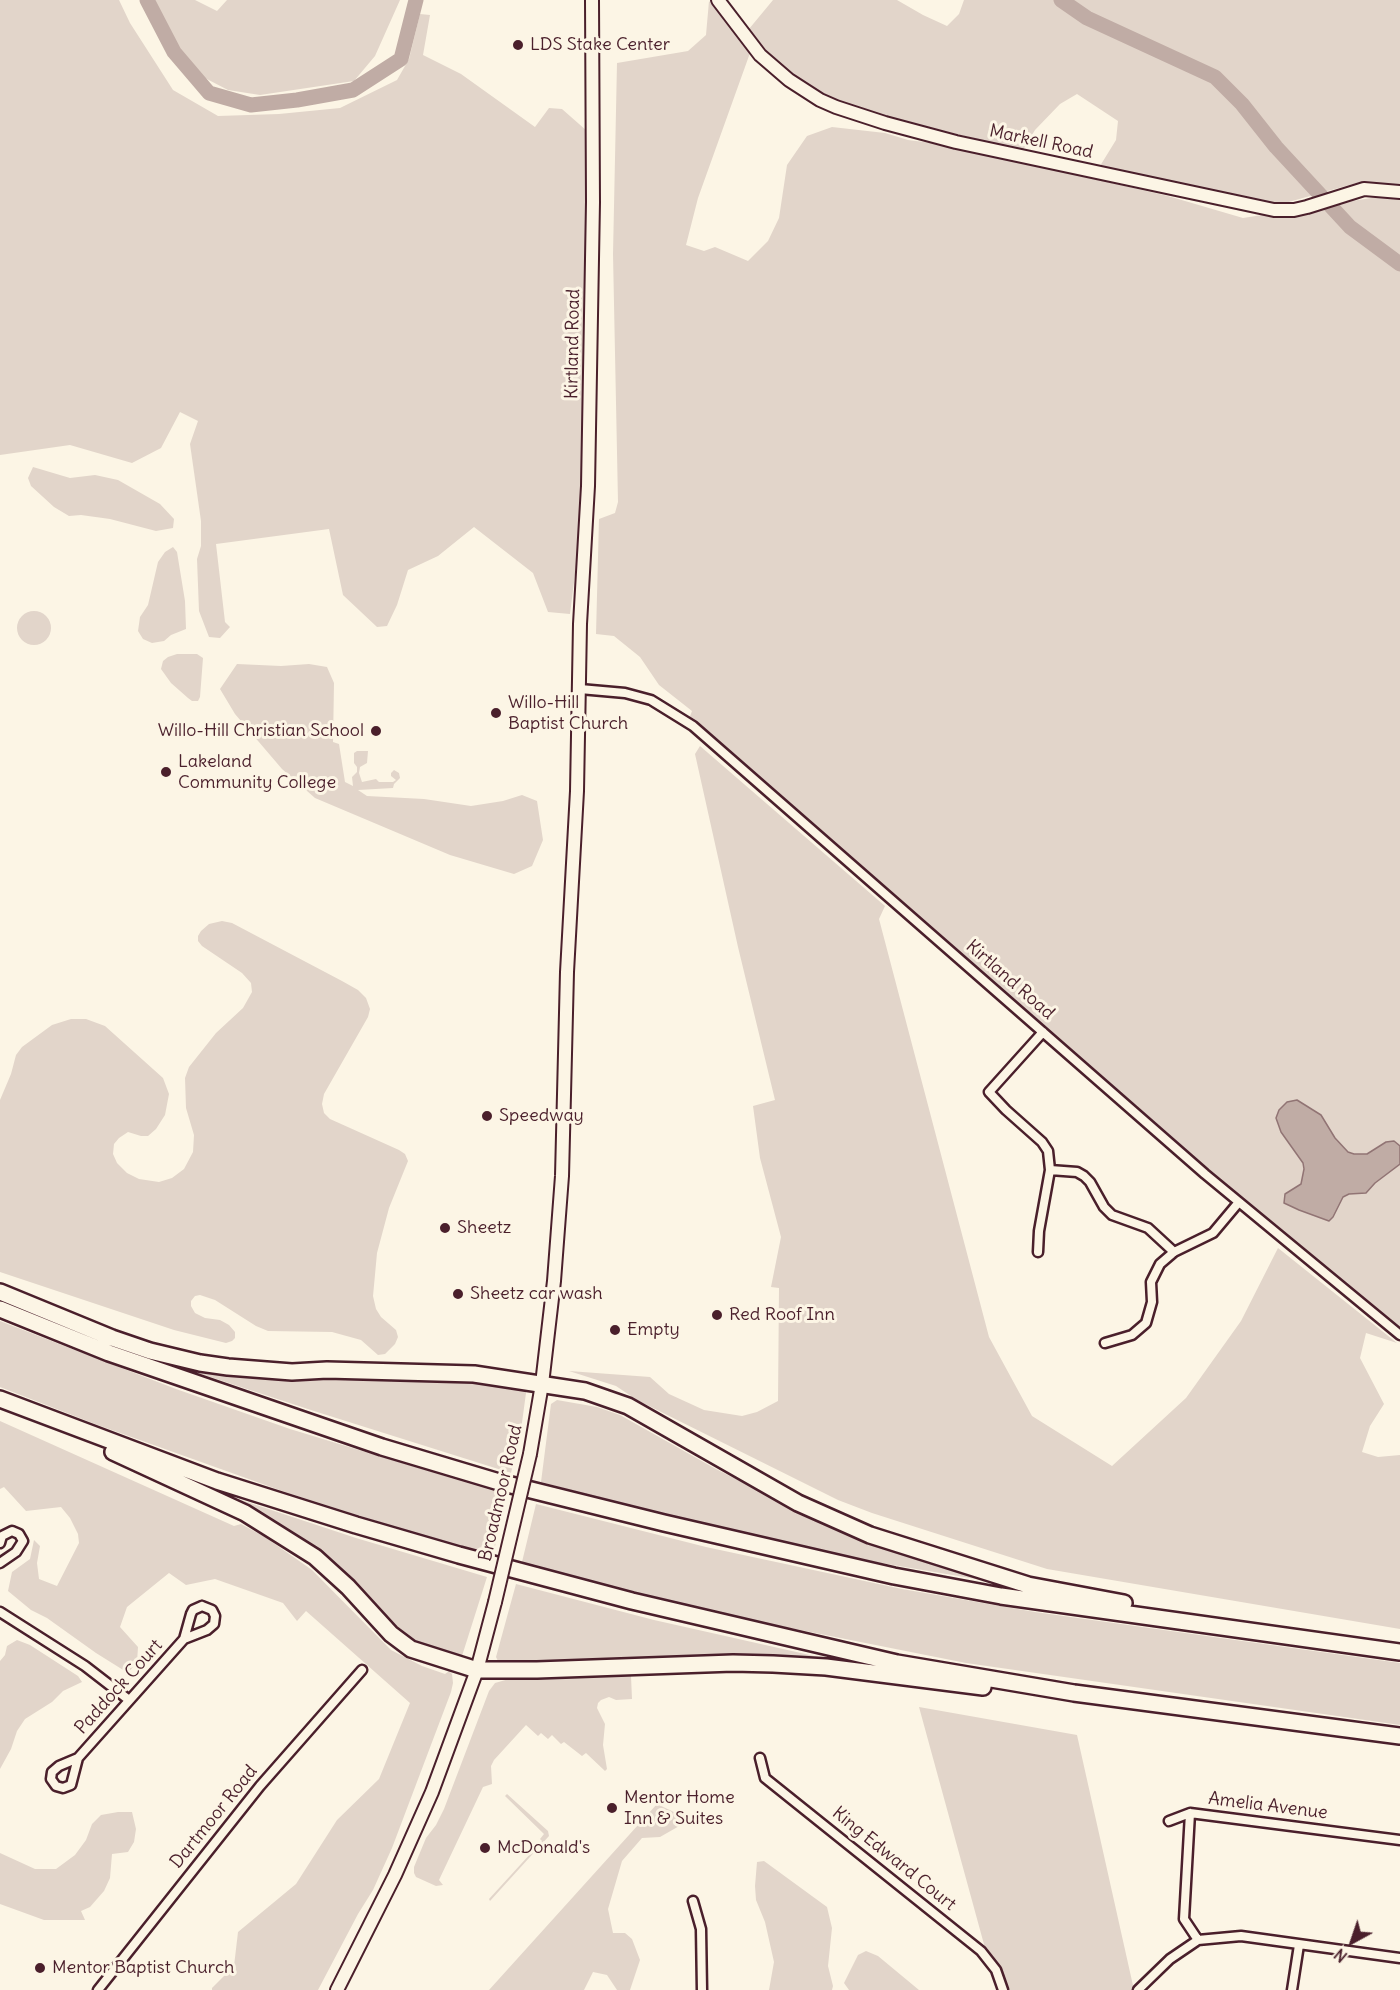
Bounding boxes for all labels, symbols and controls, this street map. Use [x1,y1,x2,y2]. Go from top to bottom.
place label: LDS Stake Center [530,34,670,56]
marker: LDS Stake Center [511,38,525,52]
street label: Markell Road [987,120,1095,164]
street label: Kirtland Road [561,289,585,399]
place label: Willo-Hill Baptist Church [508,692,628,734]
marker: Willo-Hill Baptist Church [489,706,503,720]
place label: Willo-Hill Christian School [158,720,364,742]
marker: Willo-Hill Christian School [369,724,383,738]
place label: Lakeland Community College [178,751,336,794]
marker: Lakeland Community College [159,765,173,779]
street label: Kirtland Road [961,936,1059,1024]
place label: Speedway [499,1105,584,1127]
marker: Speedway [480,1109,494,1123]
place label: Sheetz [457,1217,511,1239]
marker: Sheetz [438,1221,452,1235]
place label: Sheetz car wash [470,1283,603,1305]
marker: Sheetz car wash [451,1287,465,1301]
place label: Red Roof Inn [729,1304,835,1326]
marker: Red Roof Inn [710,1308,724,1322]
place label: Empty [627,1319,680,1341]
marker: Empty [608,1323,622,1337]
street label: Broadmoor Road [475,1422,527,1564]
street label: Paddock Court [71,1635,167,1739]
street label: Dartmoor Road [166,1761,262,1873]
place label: Mentor Home Inn & Suites [624,1787,735,1830]
street label: Amelia Avenue [1207,1788,1329,1824]
marker: Mentor Home Inn & Suites [605,1801,619,1815]
street label: King Edward Court [828,1802,960,1916]
place label: McDonald's [497,1837,590,1859]
marker: McDonald's [478,1841,492,1855]
north arrow [1322,1912,1382,1972]
text: N [1330,1945,1351,1967]
place label: Mentor Baptist Church [52,1957,234,1979]
marker: Mentor Baptist Church [33,1961,47,1975]

